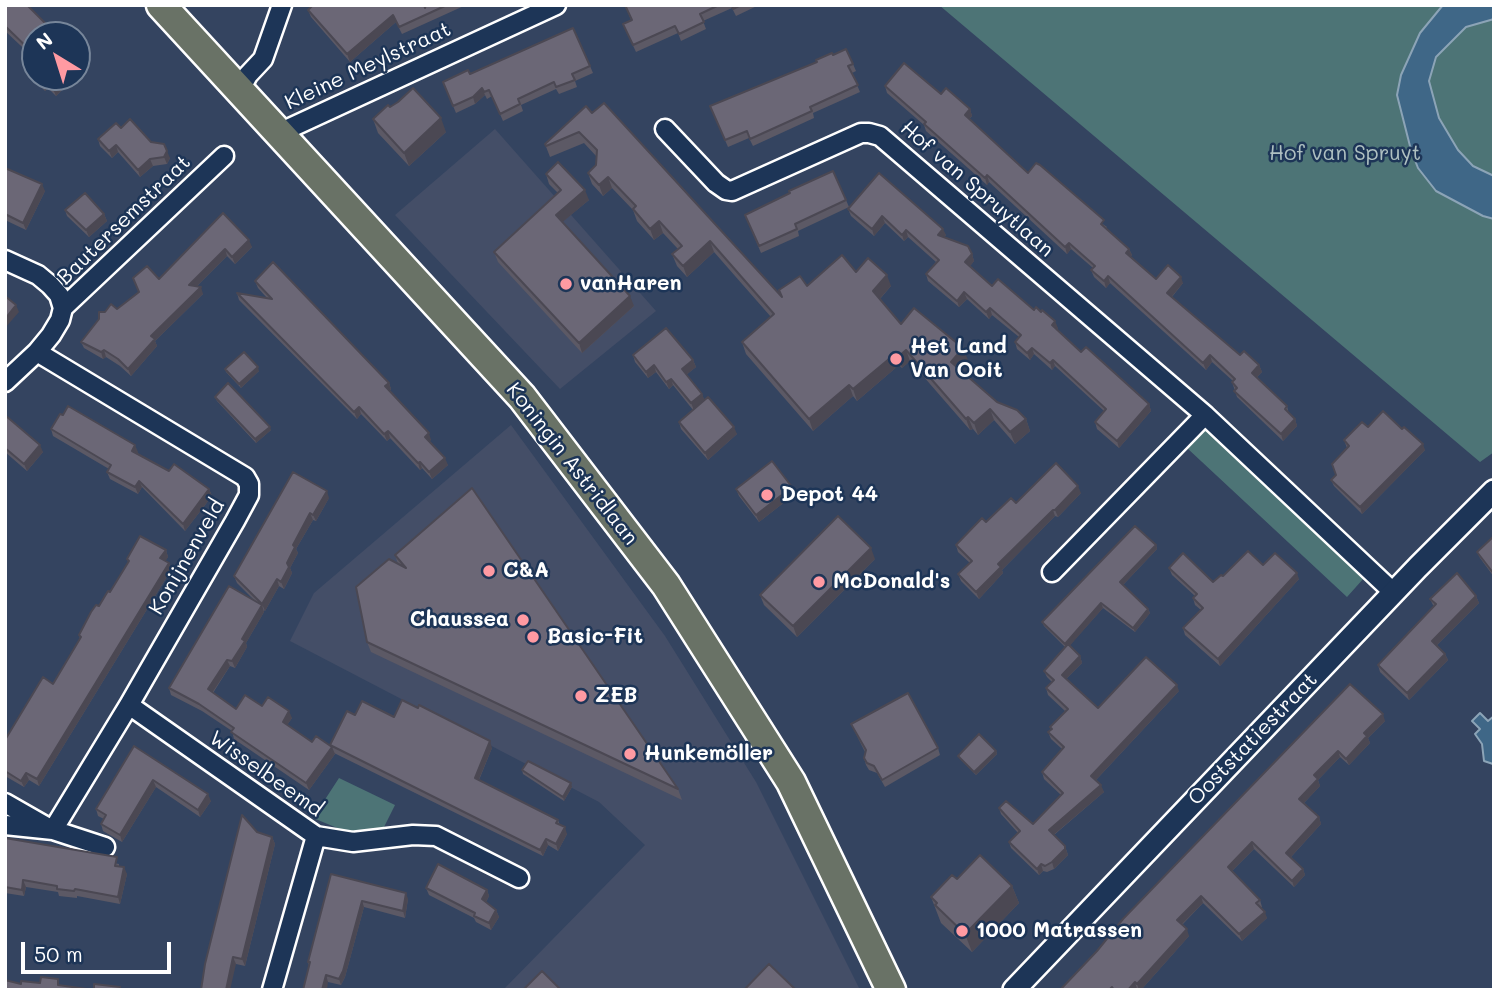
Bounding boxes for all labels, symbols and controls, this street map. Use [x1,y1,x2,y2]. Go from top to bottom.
street label: Kleine Meylstraat [281,17,455,115]
north arrow [21,21,91,91]
text: N [31,26,57,55]
street label: Hof van Spruytlaan [895,116,1059,262]
park label: Hof van Spruyt [1269,141,1421,167]
street label: Bautersemstraat [52,150,196,290]
place label: vanHaren [580,271,682,297]
marker: vanHaren [558,276,574,292]
place label: Het Land Van Ooit [910,334,1007,384]
marker: Het Land Van Ooit [888,351,904,367]
street label: Koningin Astridlaan [501,378,643,550]
place label: Depot 44 [781,482,878,508]
marker: Depot 44 [759,487,775,503]
street label: Konijnenveld [144,495,230,619]
place label: C&A [503,558,549,584]
marker: C&A [481,563,497,579]
place label: McDonald's [833,569,950,595]
marker: McDonald's [811,574,827,590]
place label: Chaussea [410,607,509,633]
marker: Chaussea [515,612,531,628]
place label: Basic-Fit [547,624,643,650]
marker: Basic-Fit [525,629,541,645]
street label: Ooststatiestraat [1183,667,1323,811]
place label: ZEB [595,683,638,709]
marker: ZEB [573,688,589,704]
street label: Wisselbeemd [204,726,328,822]
place label: Hunkemöller [644,741,773,767]
marker: Hunkemöller [622,746,638,762]
place label: 1000 Matrassen [976,918,1142,944]
marker: 1000 Matrassen [954,923,970,939]
scale bar [24,928,175,972]
text: 50 m [34,940,83,967]

